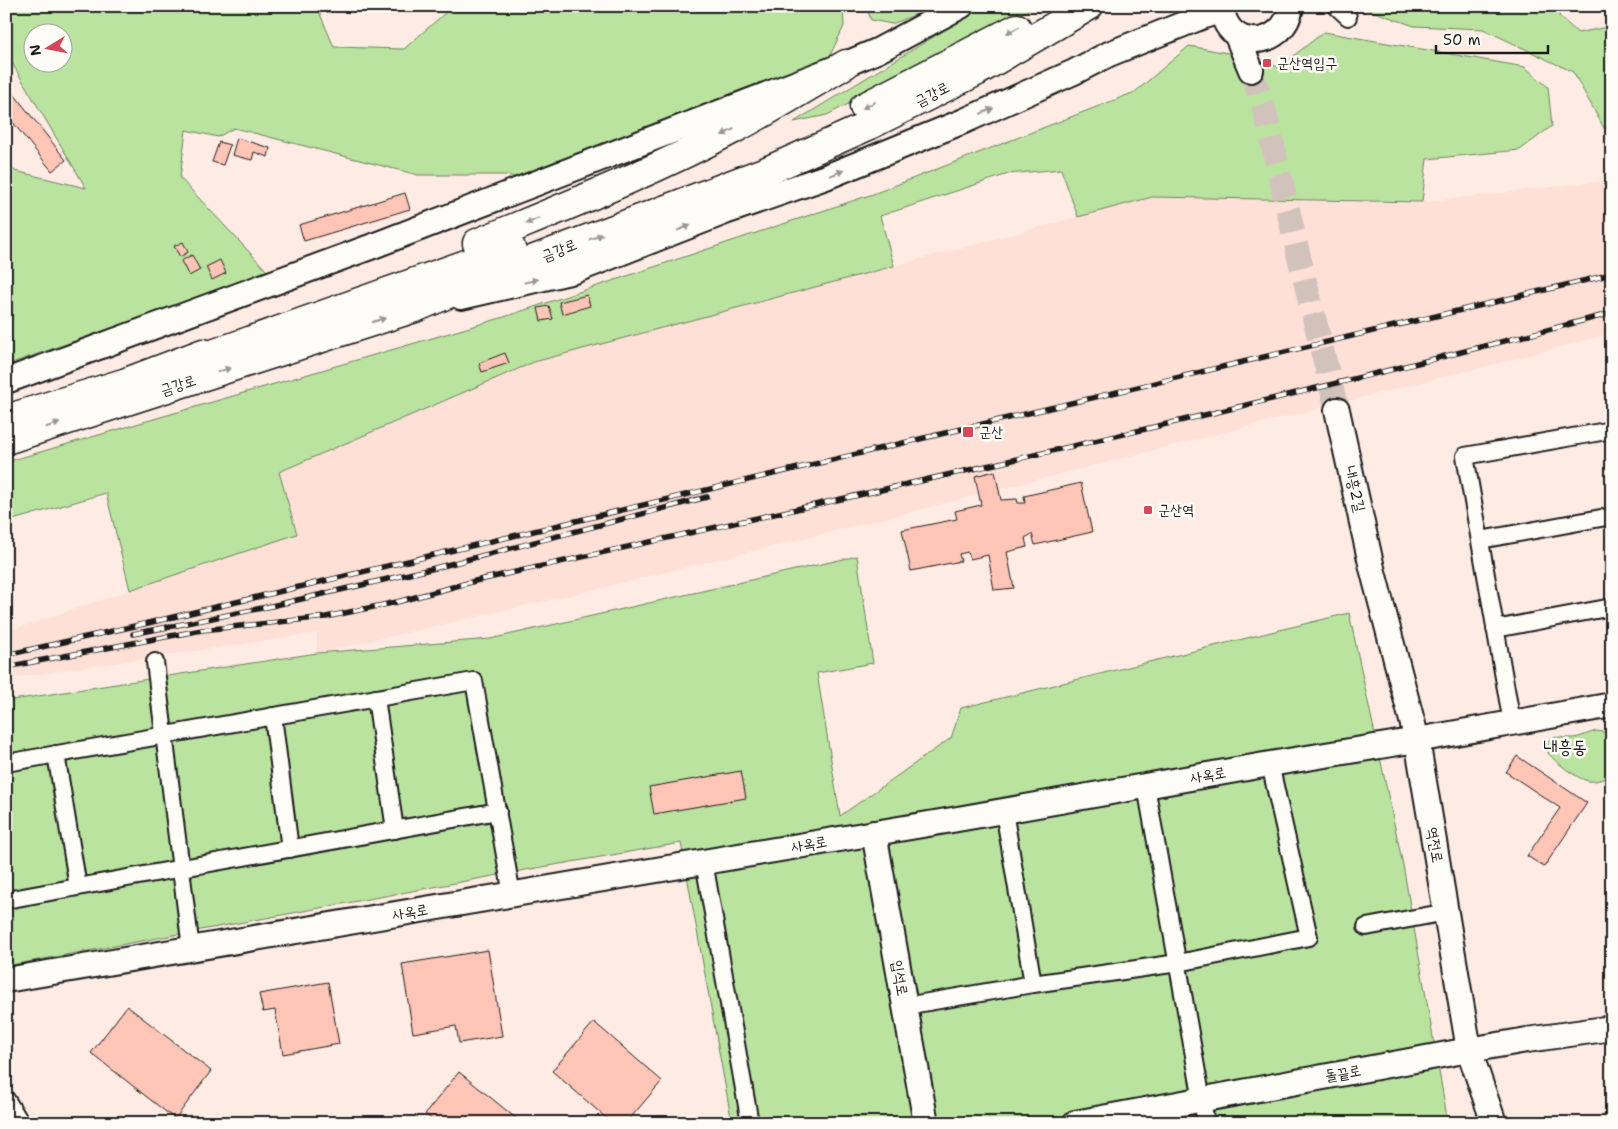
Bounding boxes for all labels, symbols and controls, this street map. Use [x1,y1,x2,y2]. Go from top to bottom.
north arrow [22,22,72,72]
scale bar [1436,22,1548,54]
one-way arrow [1006,26,1021,34]
text: 50 m [1443,30,1481,50]
text: N [25,43,45,57]
place label: 군산역입구 [1277,53,1337,73]
marker: 군산역입구 [1261,57,1273,69]
street label: 금강로 [911,77,953,111]
one-way arrow [861,101,876,109]
one-way arrow [980,107,994,115]
one-way arrow [721,128,735,136]
one-way arrow [830,168,844,176]
one-way arrow [525,217,539,225]
one-way arrow [677,224,692,232]
one-way arrow [588,232,603,240]
street label: 금강로 [539,234,579,266]
one-way arrow [523,277,538,285]
one-way arrow [371,315,386,323]
one-way arrow [217,366,232,374]
street label: 금강로 [158,370,198,400]
one-way arrow [45,420,60,428]
place label: 군산 [979,422,1003,442]
marker: 군산 [961,425,975,439]
street label: 내흥2길 [1340,464,1370,514]
place label: 군산역 [1158,500,1194,520]
marker: 군산역 [1142,504,1154,516]
district label: 내흥동 [1543,735,1587,759]
street label: 사옥로 [1188,762,1228,788]
street label: 역전로 [1422,825,1448,865]
street label: 사옥로 [789,831,829,857]
street label: 사옥로 [390,899,430,925]
street label: 입석로 [887,958,913,998]
street label: 돌끝로 [1323,1060,1363,1086]

